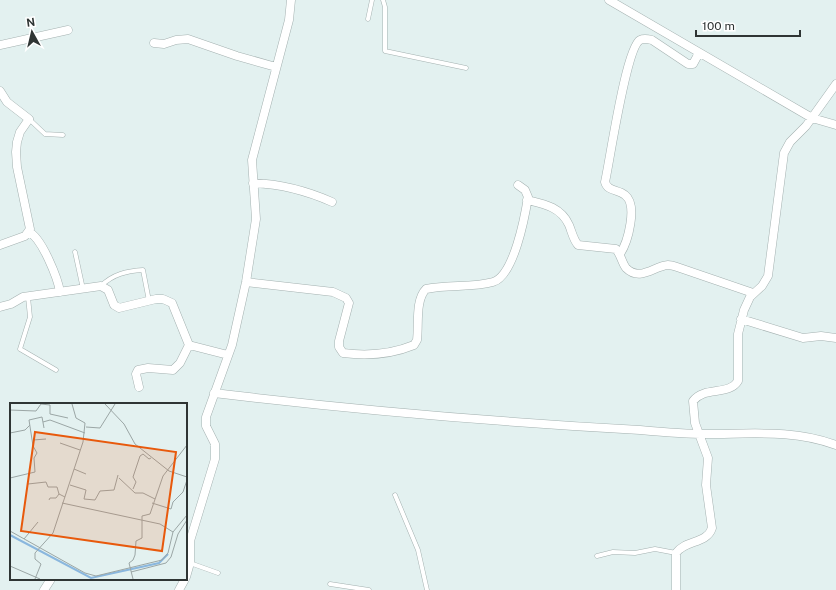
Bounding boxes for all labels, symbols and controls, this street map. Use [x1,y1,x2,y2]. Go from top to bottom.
north arrow [12,12,52,52]
scale bar [696,12,800,38]
text: N [26,16,36,29]
text: 100 m [702,19,735,33]
inset map [10,403,187,580]

